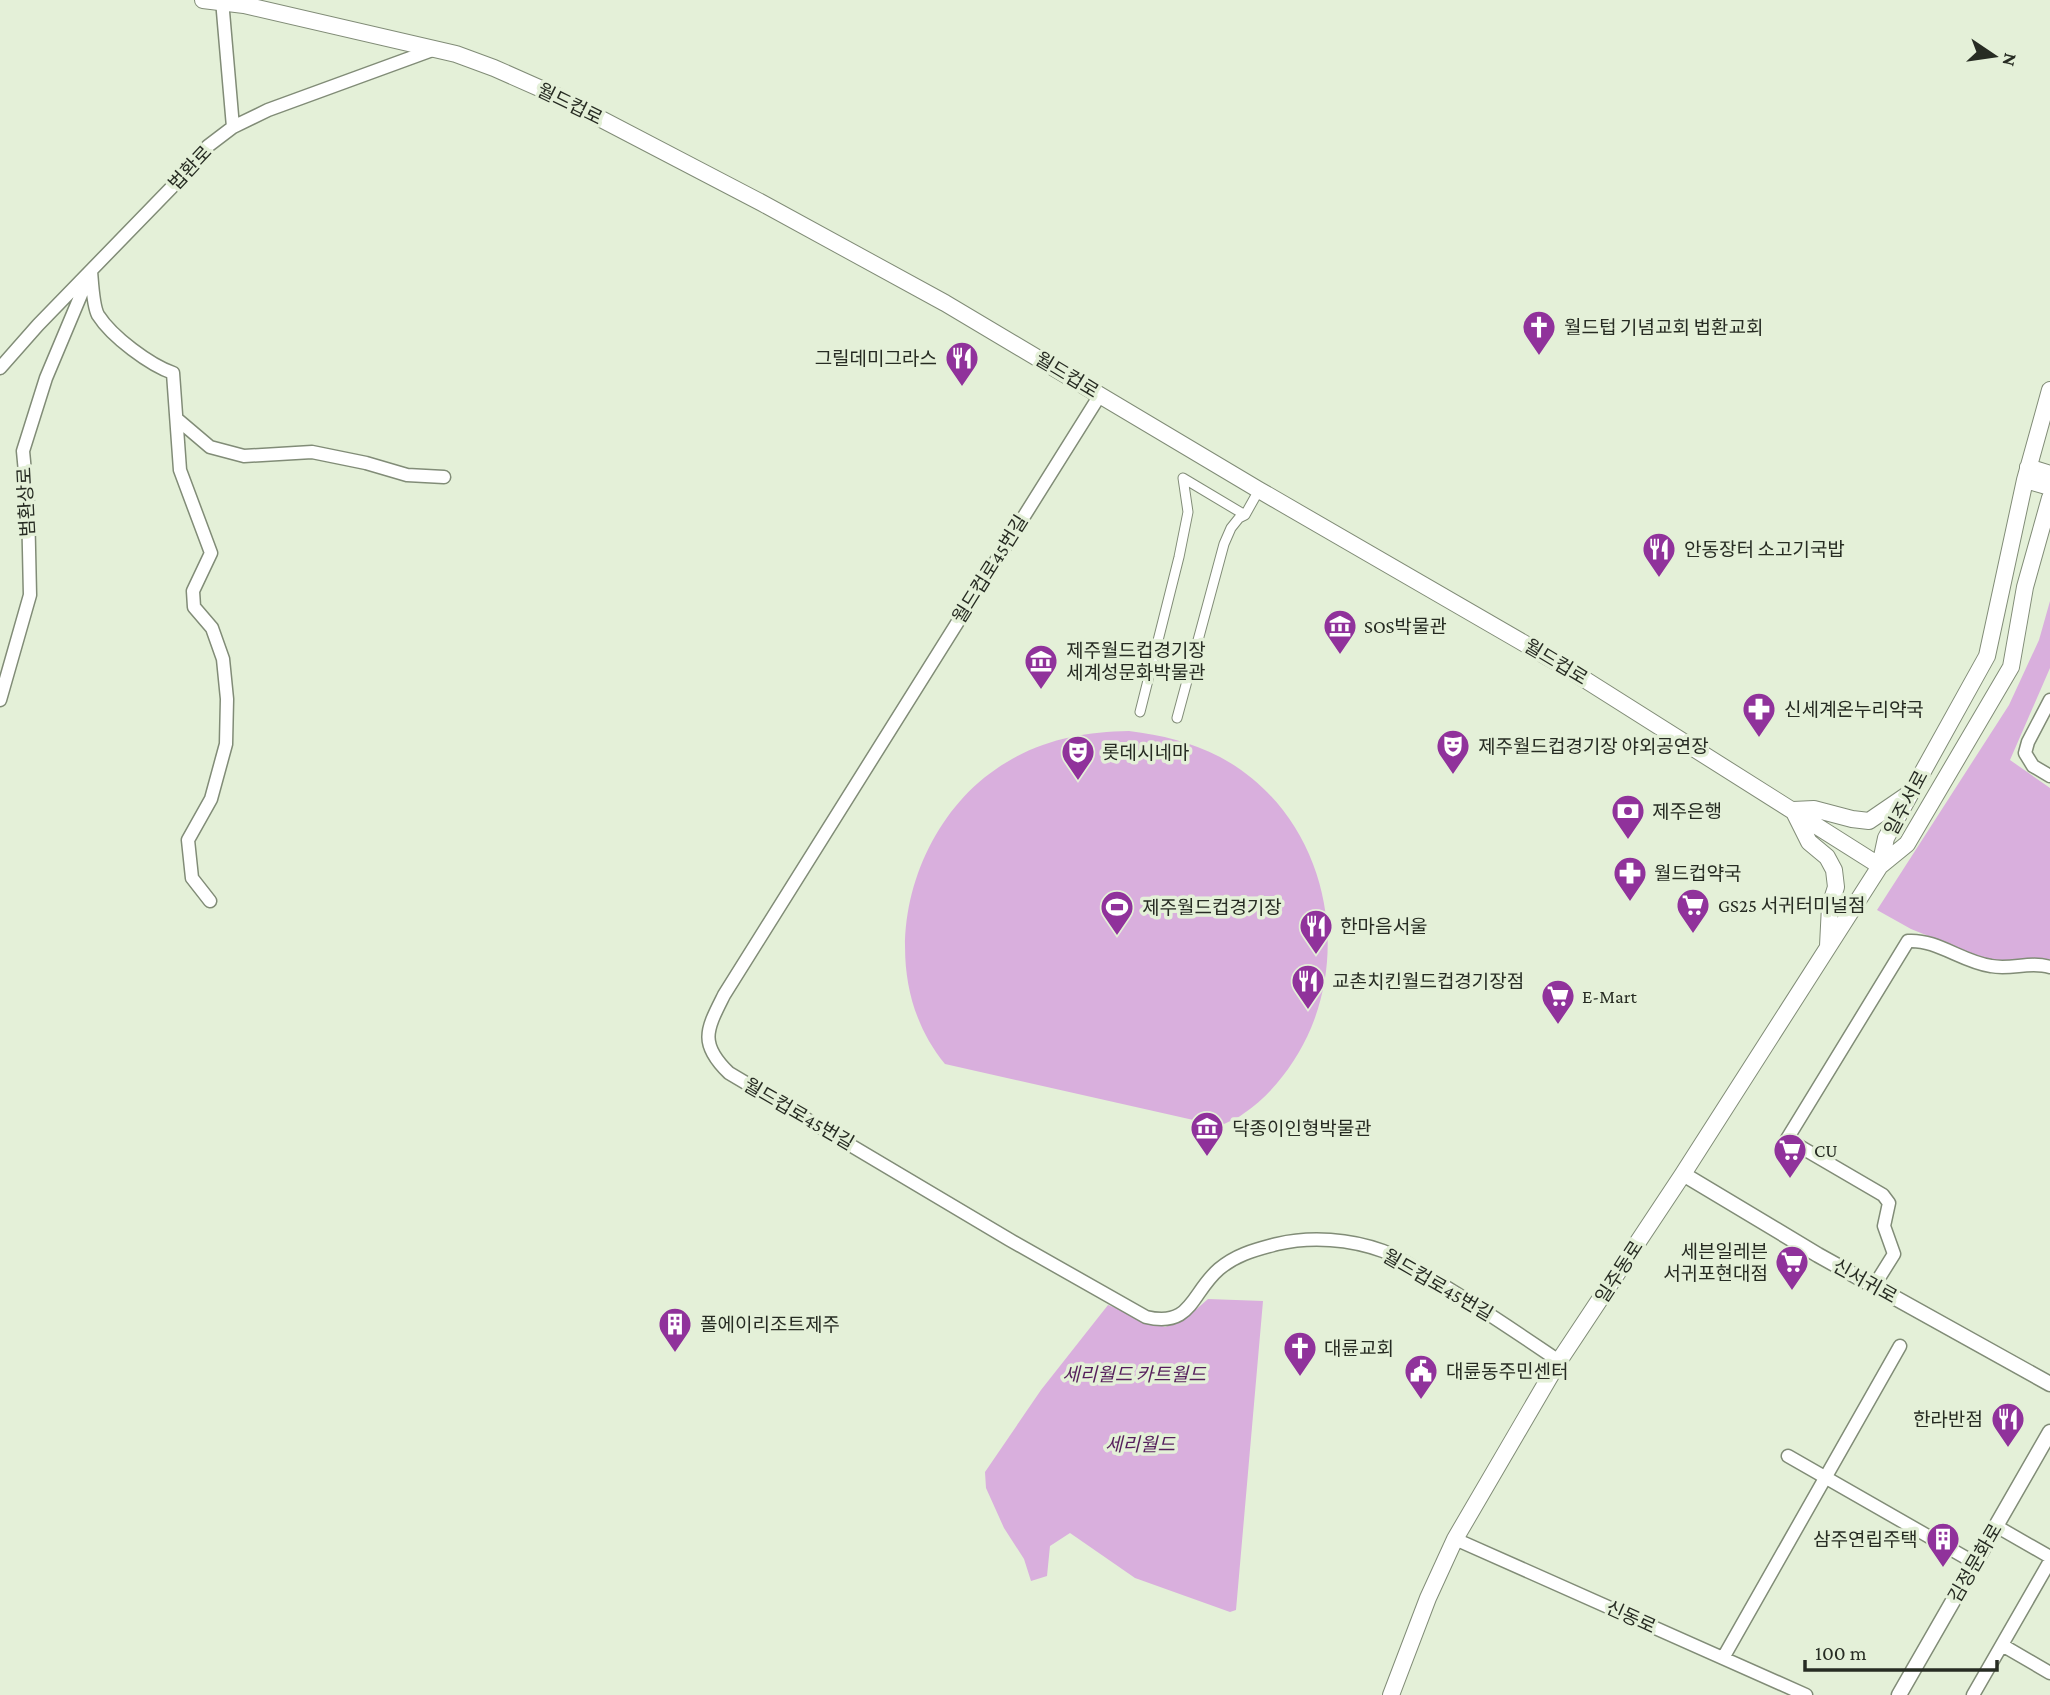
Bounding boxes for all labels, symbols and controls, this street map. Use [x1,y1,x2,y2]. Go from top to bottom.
north arrow [1959,21,2029,91]
text: N [1998,51,2022,68]
street label: 월드컵로 [534,79,606,129]
street label: 법환로 [164,142,216,194]
church icon: 월드텁 기념교회 법환교회 [1520,308,1558,357]
place label: 월드텁 기념교회 법환교회 [1564,317,1763,338]
restaurant icon: 그릴데미그라스 [943,339,981,388]
place label: 그릴데미그라스 [815,348,937,369]
street label: 월드컵로 [1032,348,1102,402]
street label: 범환상로 [14,467,38,537]
street label: 월드컵로45번길 [948,511,1032,627]
restaurant icon: 안동장터 소고기국밥 [1640,530,1678,579]
place label: 안동장터 소고기국밥 [1684,539,1845,560]
museum icon: SOS박물관 [1321,607,1359,656]
place label: SOS박물관 [1364,616,1447,637]
street label: 월드컵로 [1521,635,1591,689]
place label: 제주월드컵경기장 세계성문화박물관 [1066,640,1206,683]
museum icon: 제주월드컵경기장 세계성문화박물관 [1022,642,1060,691]
pharmacy icon: 신세계온누리약국 [1740,690,1778,739]
place label: 신세계온누리약국 [1784,699,1924,720]
theatre icon: 제주월드컵경기장 야외공연장 [1434,727,1472,776]
theatre icon: 롯데시네마 [1059,733,1097,782]
place label: 제주월드컵경기장 야외공연장 [1478,736,1709,757]
place label: 롯데시네마 [1102,742,1189,763]
street label: 일주서로 [1880,767,1932,839]
bank icon: 제주은행 [1609,792,1647,841]
place label: 제주은행 [1652,801,1722,822]
pharmacy icon: 월드컵약국 [1611,854,1649,903]
place label: 월드컵약국 [1654,863,1741,884]
supermarket icon: GS25 서귀터미널점 [1674,886,1712,935]
sports icon: 제주월드컵경기장 [1098,888,1136,937]
place label: GS25 서귀터미널점 [1718,895,1865,916]
place label: 제주월드컵경기장 [1142,897,1282,918]
restaurant icon: 한마음서울 [1297,907,1335,956]
place label: 한마음서울 [1340,916,1427,937]
restaurant icon: 교촌치킨월드컵경기장점 [1289,962,1327,1011]
place label: 교촌치킨월드컵경기장점 [1332,971,1524,992]
supermarket icon: E-Mart [1539,977,1577,1026]
place label: E-Mart [1582,986,1638,1007]
street label: 월드컵로45번길 [740,1074,858,1154]
museum icon: 닥종이인형박물관 [1188,1109,1226,1158]
place label: 닥종이인형박물관 [1232,1118,1372,1139]
supermarket icon: CU [1771,1131,1809,1180]
place label: CU [1814,1140,1838,1161]
street label: 일주동로 [1591,1237,1647,1307]
place label: 세븐일레븐 서귀포현대점 [1663,1241,1768,1284]
supermarket icon: 세븐일레븐 서귀포현대점 [1773,1243,1811,1292]
street label: 월드컵로45번길 [1379,1245,1497,1325]
street label: 신서귀로 [1829,1255,1901,1307]
building icon: 폴에이리조트제주 [656,1305,694,1354]
place label: 폴에이리조트제주 [700,1314,840,1335]
church icon: 대륜교회 [1281,1329,1319,1378]
place label: 대륜교회 [1324,1338,1394,1359]
public building icon: 대륜동주민센터 [1402,1352,1440,1401]
place label: 대륜동주민센터 [1446,1361,1568,1382]
park label: 세리월드 카트월드 [1062,1364,1207,1385]
restaurant icon: 한라반점 [1989,1400,2027,1449]
place label: 한라반점 [1913,1409,1983,1430]
park label: 세리월드 [1105,1434,1176,1455]
building icon: 삼주연립주택 [1924,1520,1962,1569]
street label: 김정문화로 [1944,1520,2006,1606]
place label: 삼주연립주택 [1813,1529,1918,1550]
street label: 신동로 [1603,1597,1659,1637]
scale bar [1805,1628,1997,1672]
text: 100 m [1815,1641,1867,1665]

